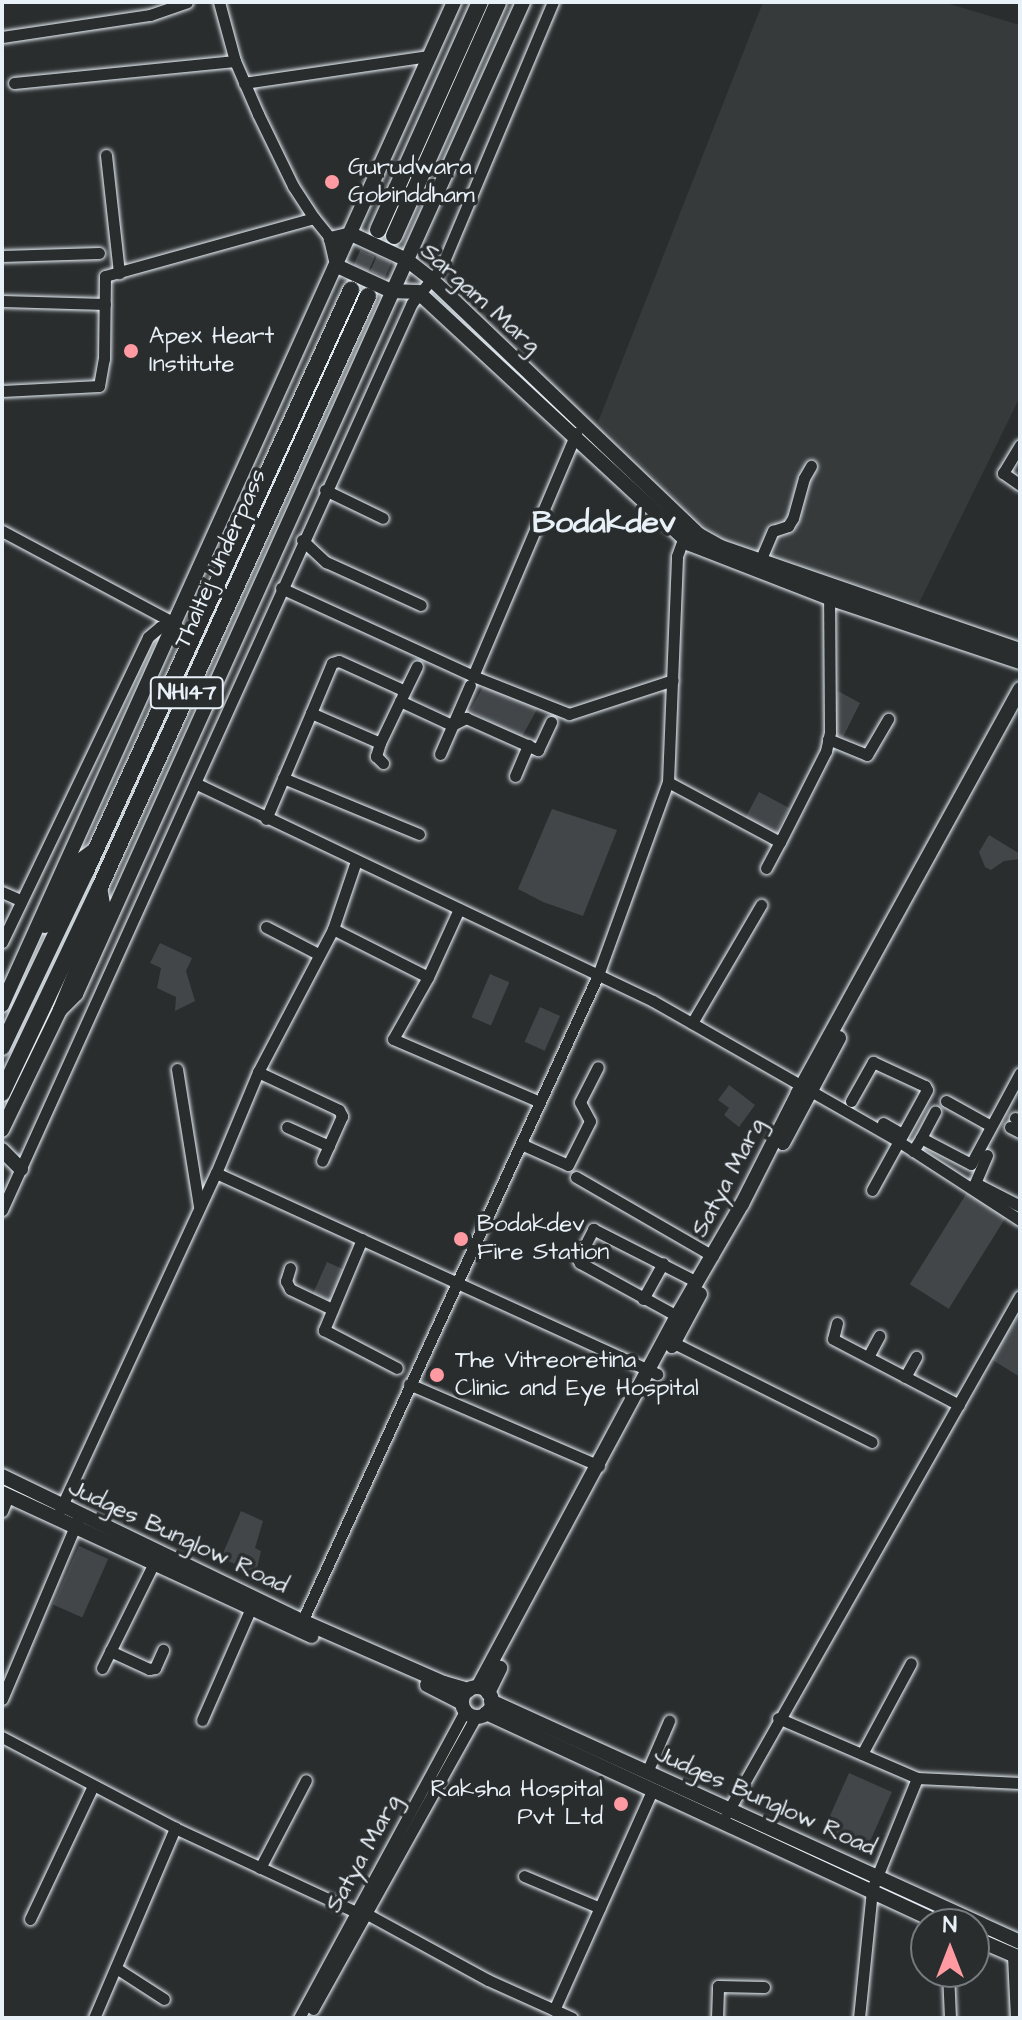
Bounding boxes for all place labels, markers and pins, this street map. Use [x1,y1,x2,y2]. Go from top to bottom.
place label: Gurudwara Gobinddham [348,154,475,210]
marker: Gurudwara Gobinddham [323,173,341,191]
place label: Apex Heart Institute [149,323,274,379]
marker: Apex Heart Institute [120,340,142,362]
place label: Bodakdev Fire Station [477,1211,609,1267]
marker: Bodakdev Fire Station [452,1230,470,1248]
place label: The Vitreoretina Clinic and Eye Hospital [455,1347,699,1403]
marker: The Vitreoretina Clinic and Eye Hospital [426,1364,448,1386]
place label: Raksha Hospital Pvt Ltd [430,1776,603,1832]
marker: Raksha Hospital Pvt Ltd [610,1793,632,1815]

